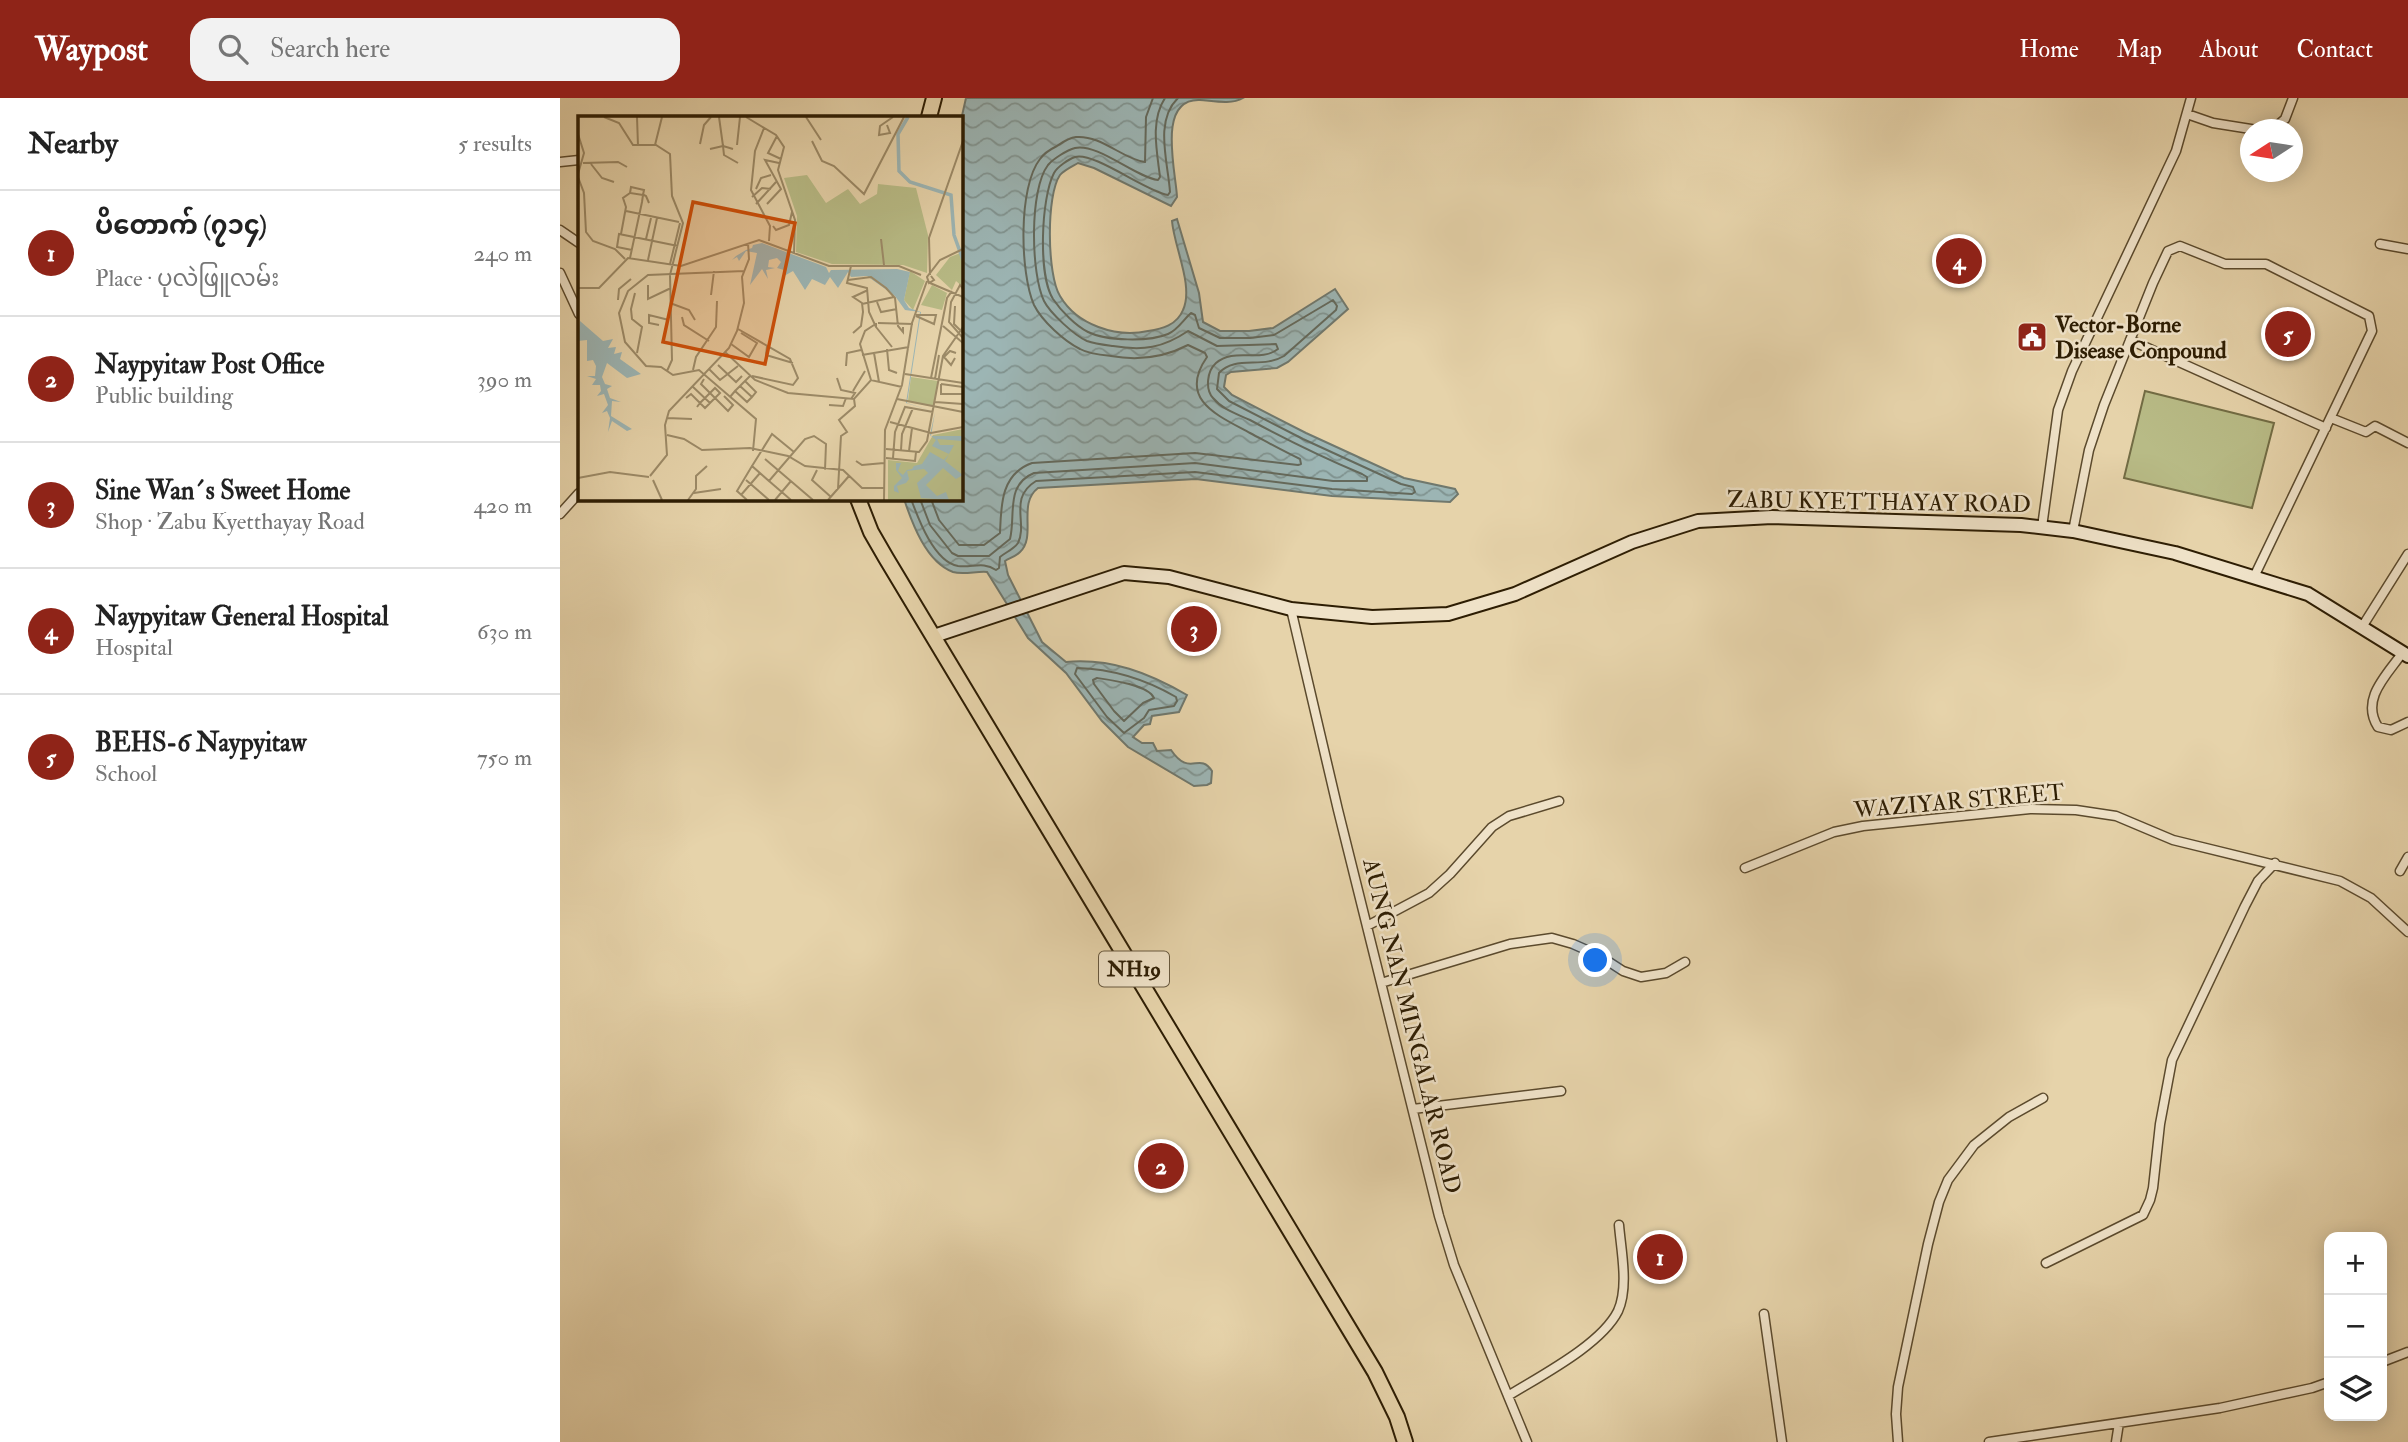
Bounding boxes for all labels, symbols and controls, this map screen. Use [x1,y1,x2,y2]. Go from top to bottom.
search box [190,18,680,81]
text: Waypost [35,29,148,70]
icon: search [214,30,252,68]
text: Search here [270,33,390,65]
text: Home [2019,34,2079,65]
text: Map [2117,34,2162,65]
text: About [2200,34,2259,65]
text: Contact [2297,34,2373,65]
inset map [578,116,962,500]
north arrow [2240,119,2303,182]
text: Nearby [28,125,118,162]
text: 5 results [458,129,532,158]
text: ပိတောက် (၇၁၄) [95,210,267,242]
pin: 4 [1936,235,1982,287]
text: 1 [47,239,55,268]
text: 240 m [473,239,532,268]
text: Place · ပုလဲဖြူလမ်း [95,264,279,293]
pin: 5 [2265,308,2311,360]
place label: Vector-Borne Disease Conpound [2054,310,2227,366]
public building icon: Vector-Borne Disease Conpound [2015,320,2049,354]
text: Naypyitaw Post Office [95,349,324,381]
text: 2 [45,365,57,394]
text: 390 m [477,365,532,394]
text: Public building [95,381,233,410]
text: Sine Wan´s Sweet Home [95,475,350,507]
street label: ZABU KYETTHAYAY ROAD [1727,485,2031,519]
text: 3 [47,491,55,520]
text: 420 m [473,491,532,520]
text: Shop · Zabu Kyetthayay Road [95,507,365,536]
text: Naypyitaw General Hospital [95,601,389,633]
pin: 3 [1171,603,1217,655]
text: 4 [45,617,57,646]
text: 630 m [477,617,532,646]
text: Hospital [95,633,173,662]
text: BEHS-6 Naypyitaw [95,727,307,759]
text: 5 [46,743,56,772]
text: 750 m [477,743,532,772]
text: School [95,759,157,788]
street label: WAZIYAR STREET [1852,777,2065,825]
street label: AUNG NAN MINGALAR ROAD [1356,854,1468,1197]
your location [1578,943,1612,977]
road number: NH19 [1099,952,1169,986]
pin: 2 [1138,1140,1184,1192]
pin: 1 [1637,1231,1683,1283]
map controls [2324,1232,2387,1421]
button: + [2324,1232,2387,1295]
button: − [2324,1295,2387,1358]
button: layers [2324,1358,2387,1421]

